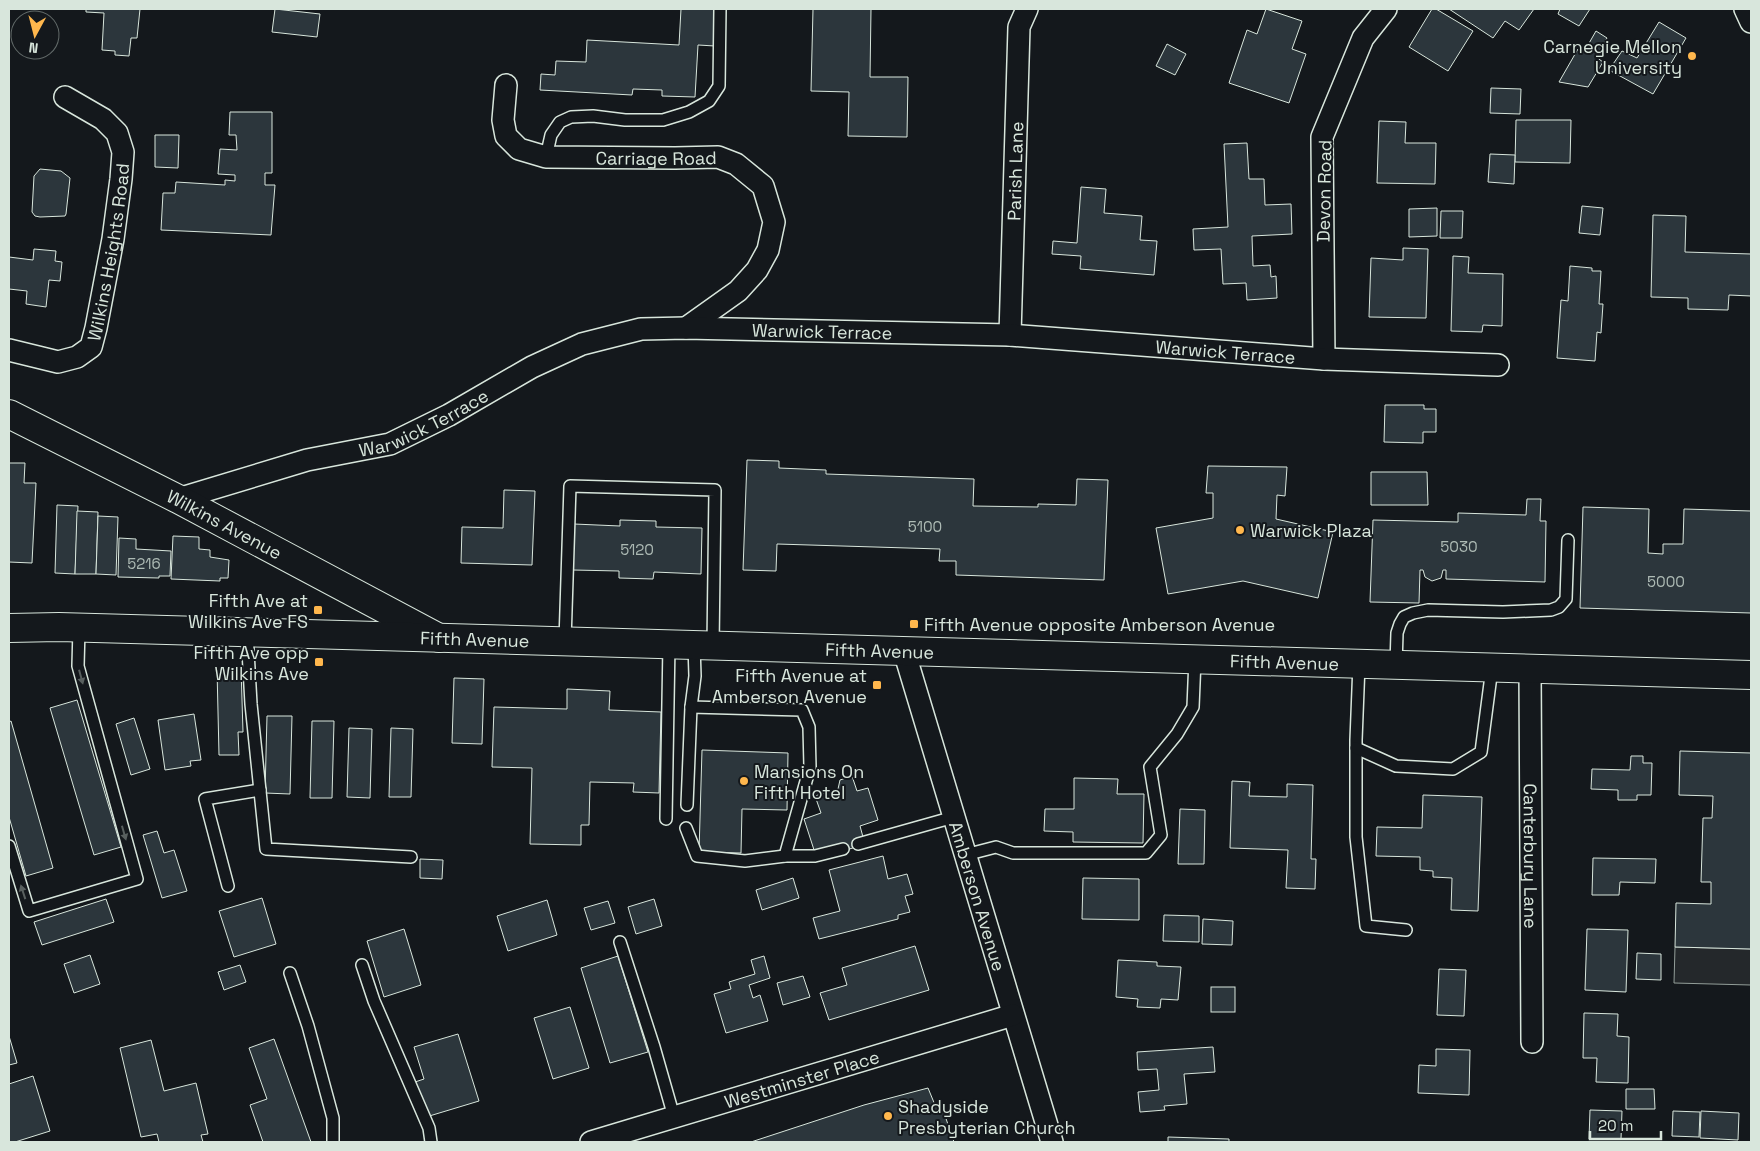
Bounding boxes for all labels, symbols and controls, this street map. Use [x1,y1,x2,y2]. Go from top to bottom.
north arrow [10,10,60,60]
place label: Carnegie Mellon University [1543,35,1682,79]
text: N [28,38,39,57]
marker: Carnegie Mellon University [1686,50,1698,62]
street label: Parish Lane [1002,121,1028,221]
street label: Devon Road [1312,140,1336,242]
street label: Carriage Road [595,146,717,170]
street label: Wilkins Heights Road [82,162,134,343]
street label: Warwick Terrace [752,318,893,344]
street label: Warwick Terrace [1155,335,1296,368]
street label: Warwick Terrace [357,383,492,461]
street label: Wilkins Avenue [163,484,286,564]
house number: 5100 [908,517,942,536]
place label: Warwick Plaza [1250,519,1372,542]
marker: Warwick Plaza [1234,524,1246,536]
house number: 5030 [1440,537,1478,556]
house number: 5120 [620,540,654,559]
house number: 5216 [127,554,161,573]
house number: 5000 [1647,572,1685,591]
place label: Fifth Ave at Wilkins Ave FS [188,589,308,633]
marker: Fifth Ave at Wilkins Ave FS [312,604,324,616]
place label: Fifth Avenue opposite Amberson Avenue [924,613,1275,636]
marker: Fifth Avenue opposite Amberson Avenue [908,618,920,630]
street label: Fifth Avenue [420,626,530,652]
street label: Fifth Avenue [825,637,935,663]
place label: Fifth Ave opp Wilkins Ave [194,641,309,685]
street label: Fifth Avenue [1230,649,1339,675]
marker: Fifth Ave opp Wilkins Ave [313,656,325,668]
place label: Fifth Avenue at Amberson Avenue [712,664,867,708]
one-way arrow [77,669,85,684]
marker: Fifth Avenue at Amberson Avenue [871,679,883,691]
place label: Mansions On Fifth Hotel [754,760,864,804]
marker: Mansions On Fifth Hotel [738,775,750,787]
street label: Canterbury Lane [1519,783,1543,929]
street label: Amberson Avenue [944,818,1011,974]
one-way arrow [121,826,129,841]
one-way arrow [19,884,26,899]
street label: Westminster Place [721,1044,882,1113]
place label: Shadyside Presbyterian Church [898,1095,1076,1139]
scale bar [1590,1108,1661,1140]
marker: Shadyside Presbyterian Church [882,1110,894,1122]
text: 20 m [1598,1116,1633,1135]

